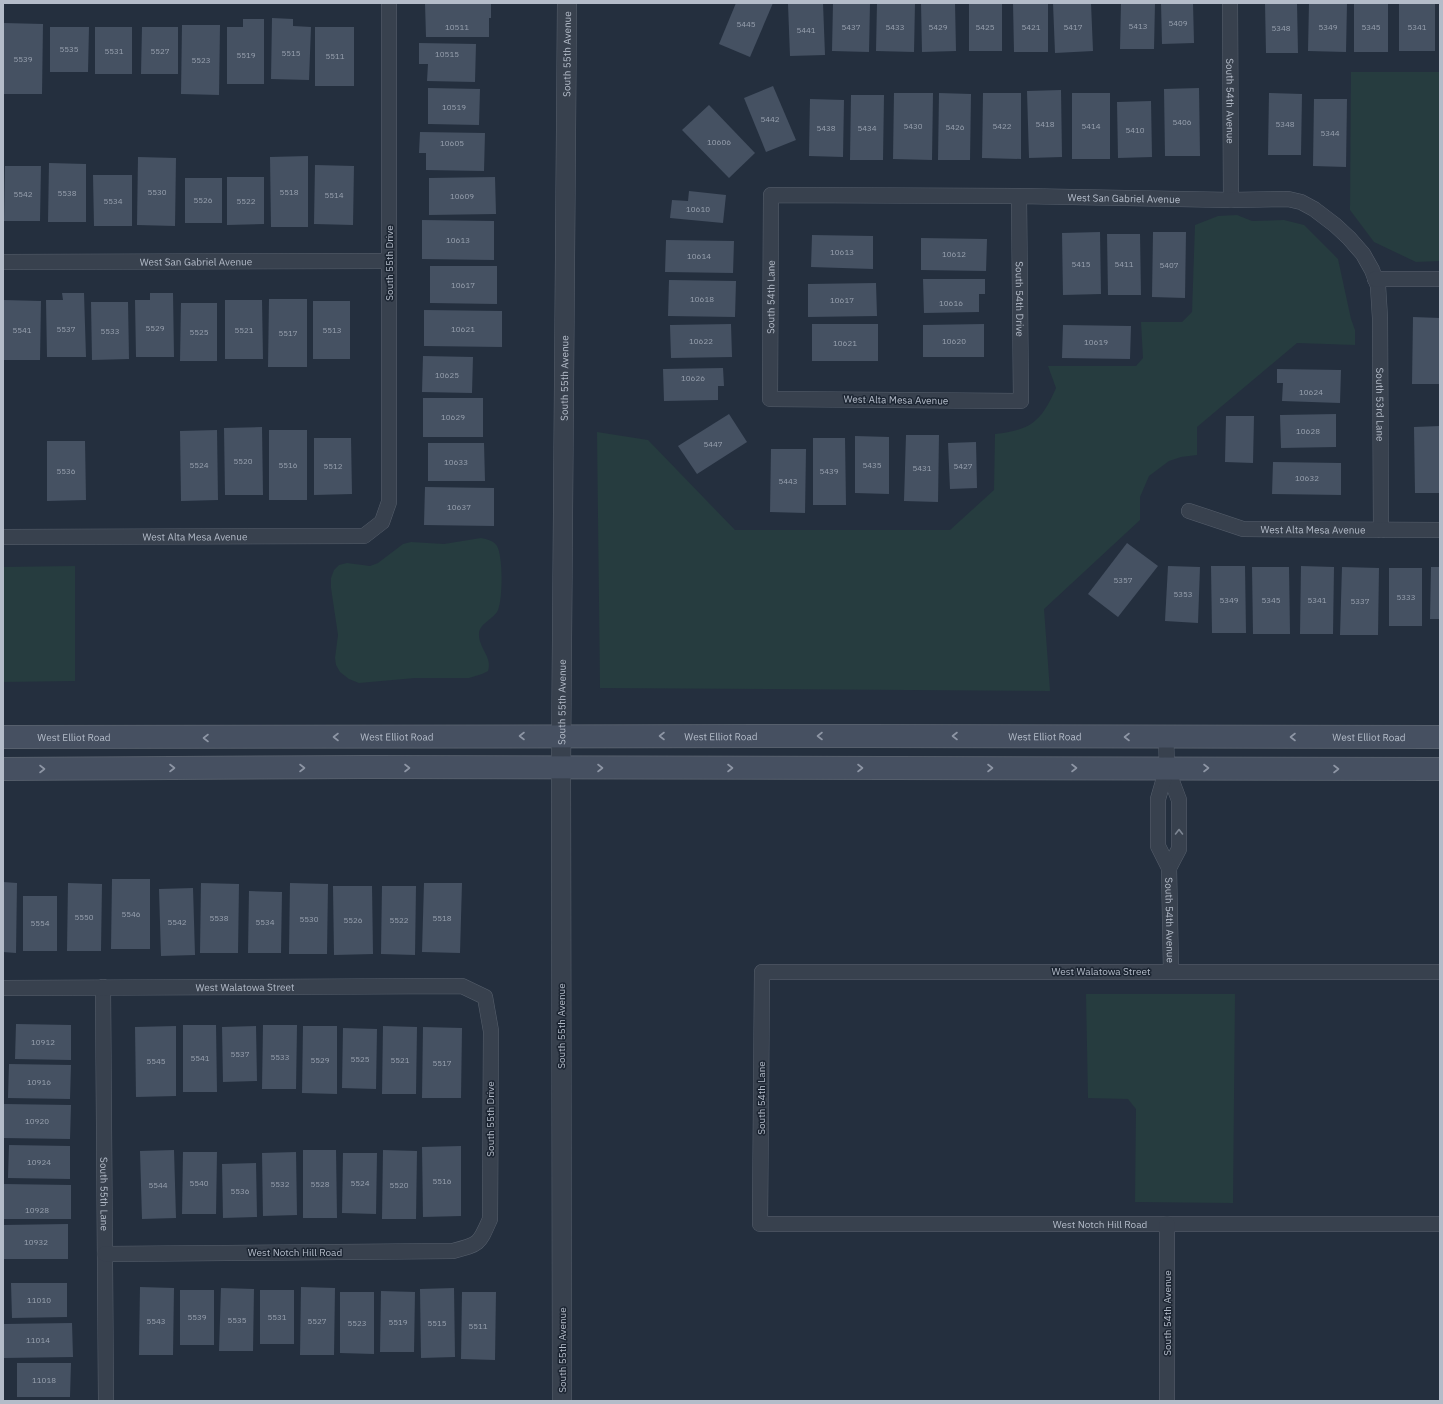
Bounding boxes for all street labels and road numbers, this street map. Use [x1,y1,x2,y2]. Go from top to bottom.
street label: South 55th Avenue [560,11,573,97]
street label: South 54th Avenue [1224,58,1237,144]
street label: West San Gabriel Avenue [1068,190,1181,206]
street label: South 55th Drive [383,225,396,301]
street label: West San Gabriel Avenue [140,255,253,268]
street label: South 54th Lane [764,260,777,334]
street label: South 54th Drive [1013,261,1027,337]
street label: South 55th Avenue [557,335,571,421]
street label: South 53rd Lane [1374,368,1387,442]
street label: West Alta Mesa Avenue [844,393,949,407]
street label: West Alta Mesa Avenue [1261,523,1366,536]
street label: West Alta Mesa Avenue [143,530,248,543]
street label: South 55th Avenue [555,659,568,745]
street label: West Elliot Road [37,730,111,743]
street label: West Elliot Road [360,730,434,743]
street label: West Elliot Road [684,730,758,743]
street label: West Elliot Road [1008,730,1082,743]
street label: West Elliot Road [1332,730,1406,743]
street label: South 54th Avenue [1163,877,1177,964]
street label: West Walatowa Street [1052,965,1151,978]
street label: West Walatowa Street [195,980,295,994]
street label: South 55th Avenue [555,983,568,1069]
street label: South 54th Lane [755,1061,768,1135]
street label: South 55th Drive [484,1081,497,1157]
street label: South 55th Lane [98,1157,111,1231]
street label: West Notch Hill Road [1053,1218,1147,1231]
street label: West Notch Hill Road [248,1246,342,1259]
street label: South 54th Avenue [1161,1270,1174,1356]
street label: South 55th Avenue [556,1307,569,1393]

